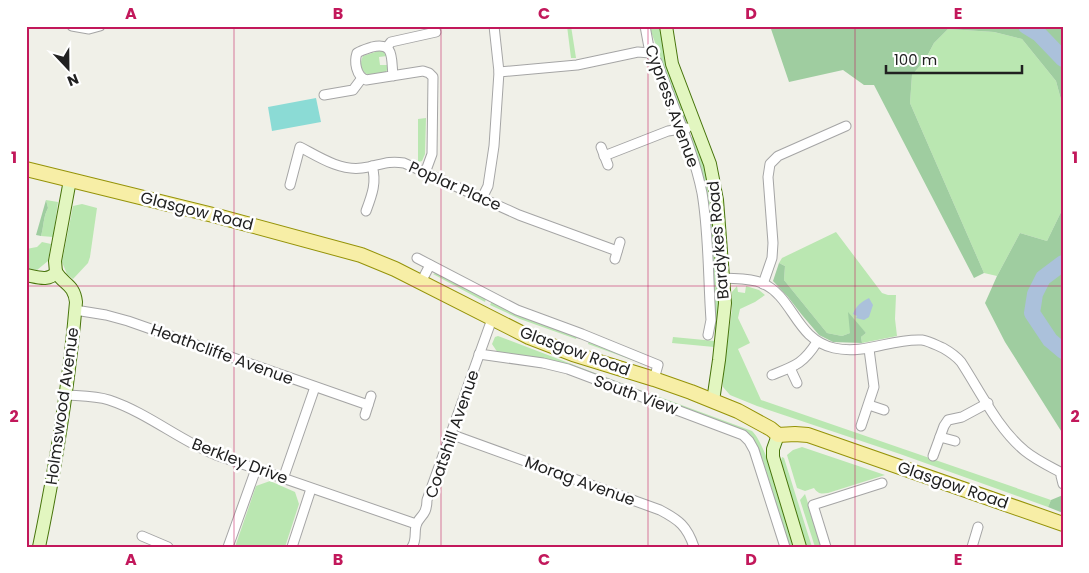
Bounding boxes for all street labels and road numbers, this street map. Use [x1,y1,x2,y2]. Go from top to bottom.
street label: Cypress Avenue [639,41,705,171]
street label: Poplar Place [405,155,505,217]
street label: Bardykes Road [701,180,735,300]
street label: Glasgow Road [138,186,256,236]
street label: Heathcliffe Avenue [147,317,297,391]
street label: Glasgow Road [517,320,633,382]
street label: Holmswood Avenue [40,326,84,486]
street label: Coatshill Avenue [419,367,485,501]
street label: South View [591,369,681,421]
street label: Berkley Drive [189,432,291,490]
street label: Morag Avenue [522,450,638,512]
street label: Glasgow Road [895,455,1011,515]

